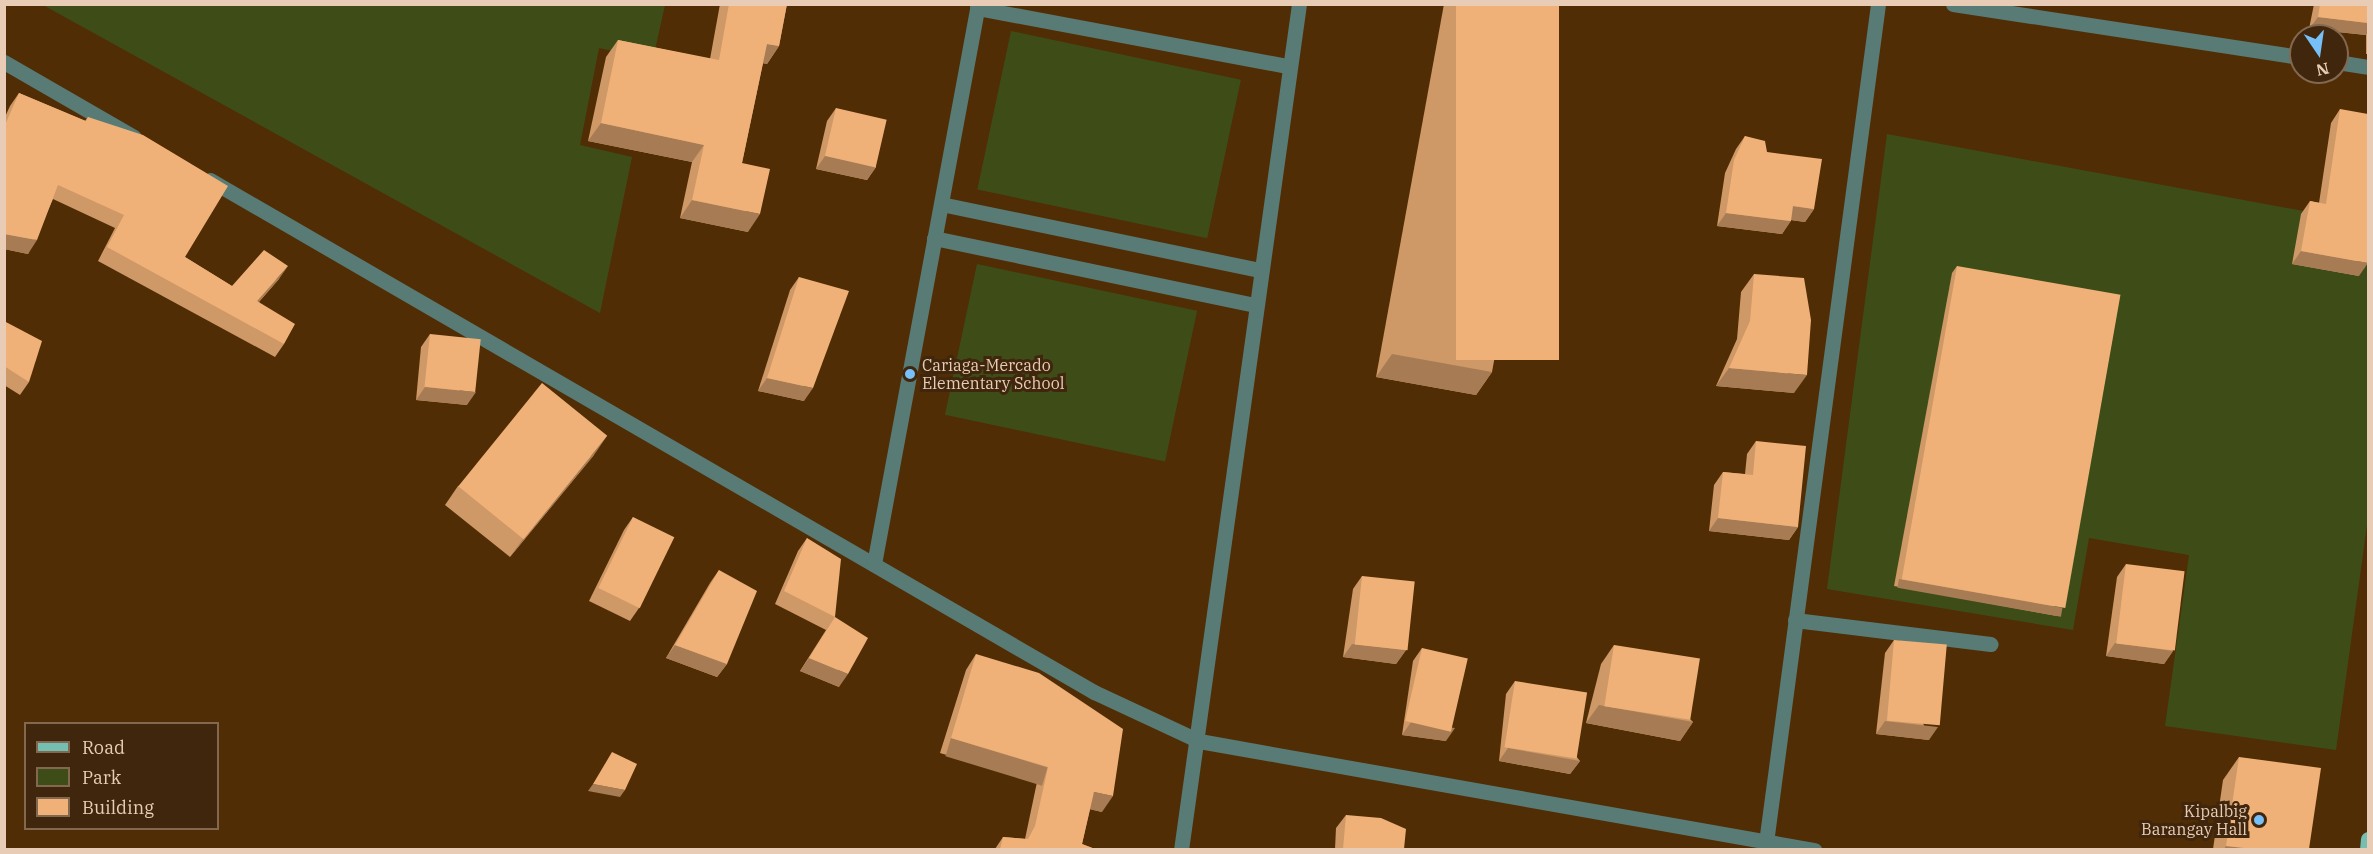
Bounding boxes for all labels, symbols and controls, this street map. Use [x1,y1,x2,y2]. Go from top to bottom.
north arrow [2289,24,2349,84]
text: N [2314,58,2331,81]
place label: Cariaga-Mercado Elementary School [922,355,1065,393]
marker: Cariaga-Mercado Elementary School [903,367,917,381]
legend [24,722,219,830]
text: Road [82,736,125,759]
text: Park [82,766,121,789]
text: Building [82,796,154,819]
place label: Kipalbig Barangay Hall [2141,801,2247,839]
marker: Kipalbig Barangay Hall [2252,813,2266,827]

